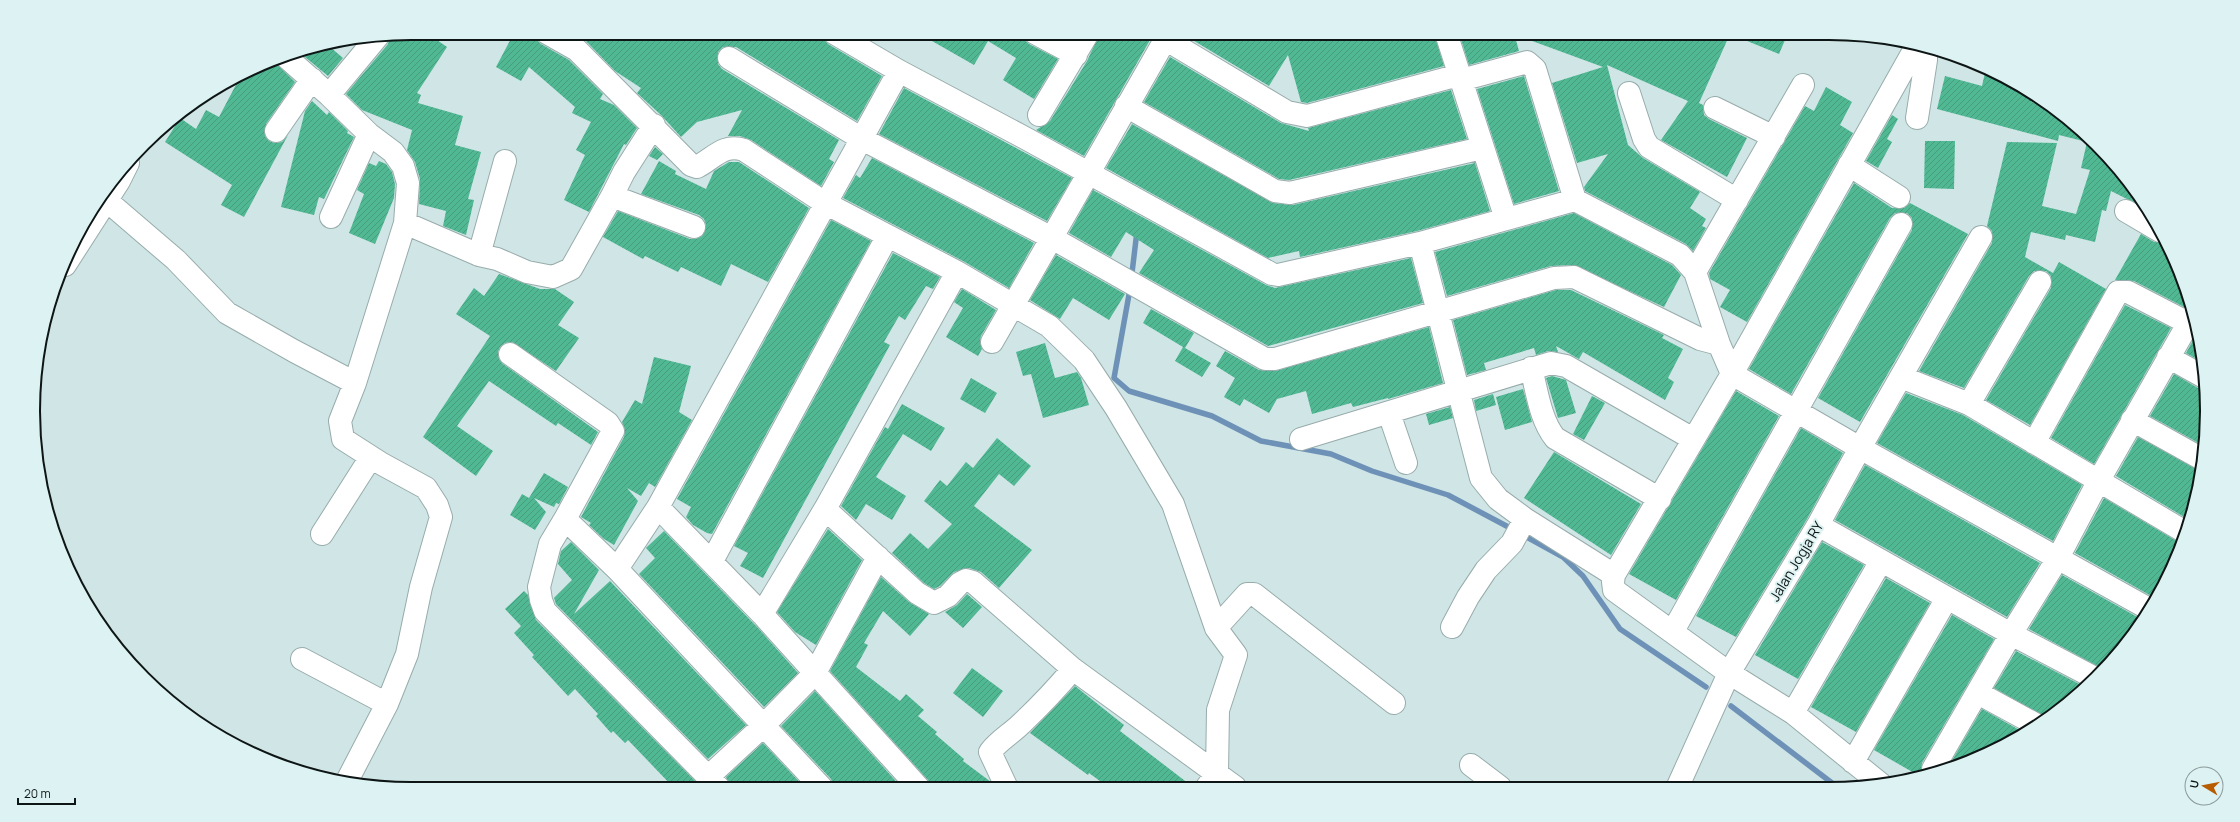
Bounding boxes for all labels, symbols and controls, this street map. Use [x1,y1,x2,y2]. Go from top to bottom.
street label: Jalan Jogja RY [1765,517,1827,604]
north arrow [2184,766,2224,806]
text: U [2186,779,2202,789]
scale bar [18,780,75,806]
text: 20 m [24,785,51,802]

